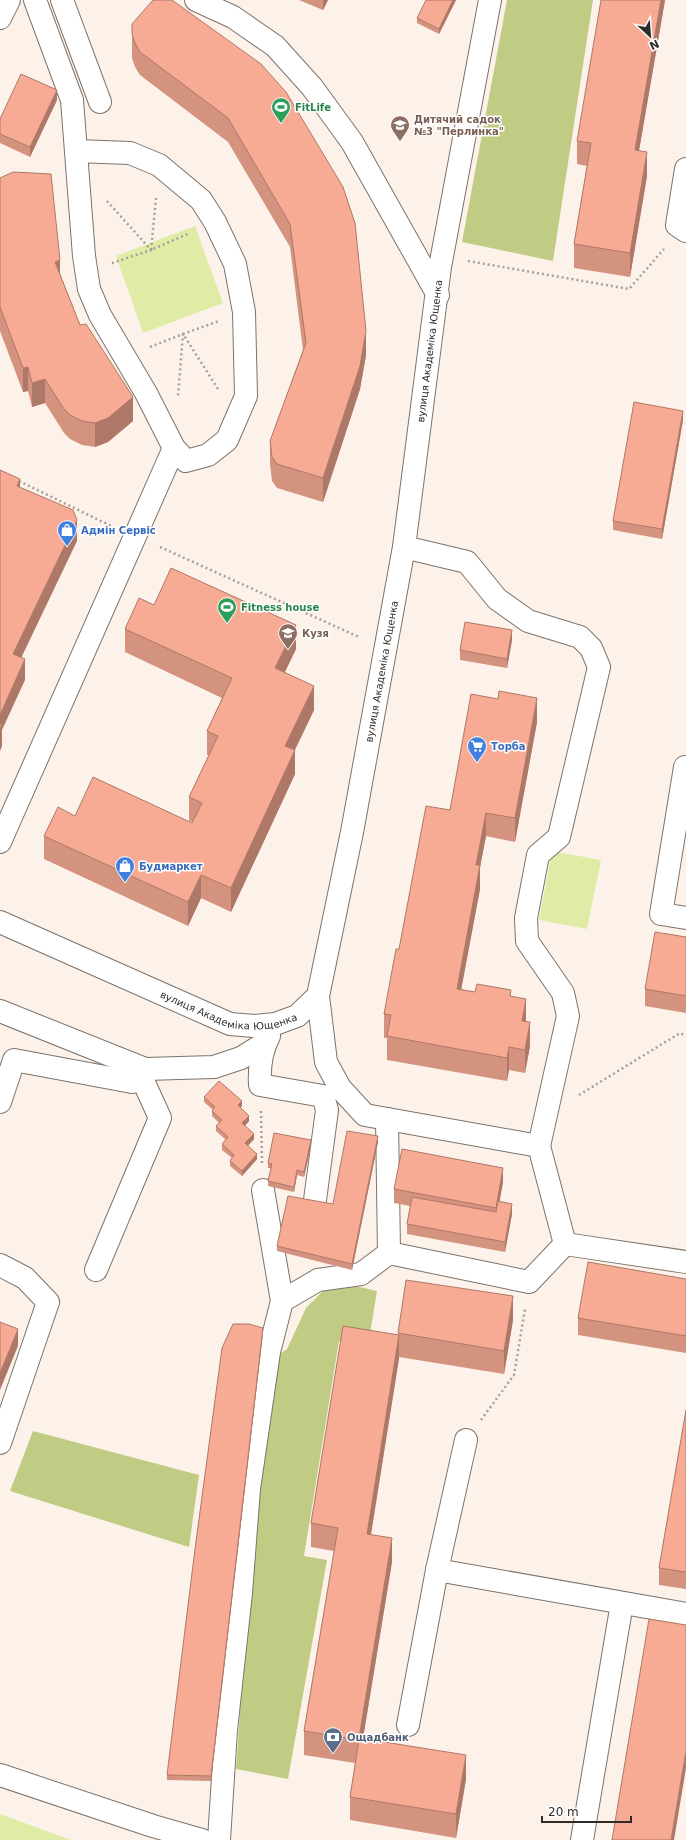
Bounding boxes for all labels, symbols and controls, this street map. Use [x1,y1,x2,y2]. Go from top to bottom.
north arrow [630,16,670,56]
text: N [647,37,661,52]
sports icon: FitLife [270,96,292,124]
place label: FitLife [295,102,331,113]
school or university icon: Дитячий садок №3 "Перлинка" [389,114,411,142]
place label: Дитячий садок №3 "Перлинка" [414,114,504,137]
street label: вулиця Академіка Ющенка [415,279,444,423]
shop icon: Адмін Сервіс [56,519,78,547]
place label: Адмін Сервіс [81,525,156,536]
sports icon: Fitness house [216,596,238,624]
street label: вулиця Академіка Ющенка [363,600,400,743]
place label: Fitness house [241,602,319,613]
school or university icon: Кузя [277,622,299,650]
place label: Кузя [302,628,329,639]
supermarket icon: Торба [466,735,488,763]
place label: Торба [491,741,526,752]
shop icon: Будмаркет [114,855,136,883]
place label: Будмаркет [139,861,203,872]
street label: вулиця Академіка Ющенка [159,988,299,1032]
bank icon: Ощадбанк [322,1726,344,1754]
place label: Ощадбанк [347,1732,409,1743]
scale bar [542,1798,631,1824]
text: 20 m [548,1805,579,1819]

